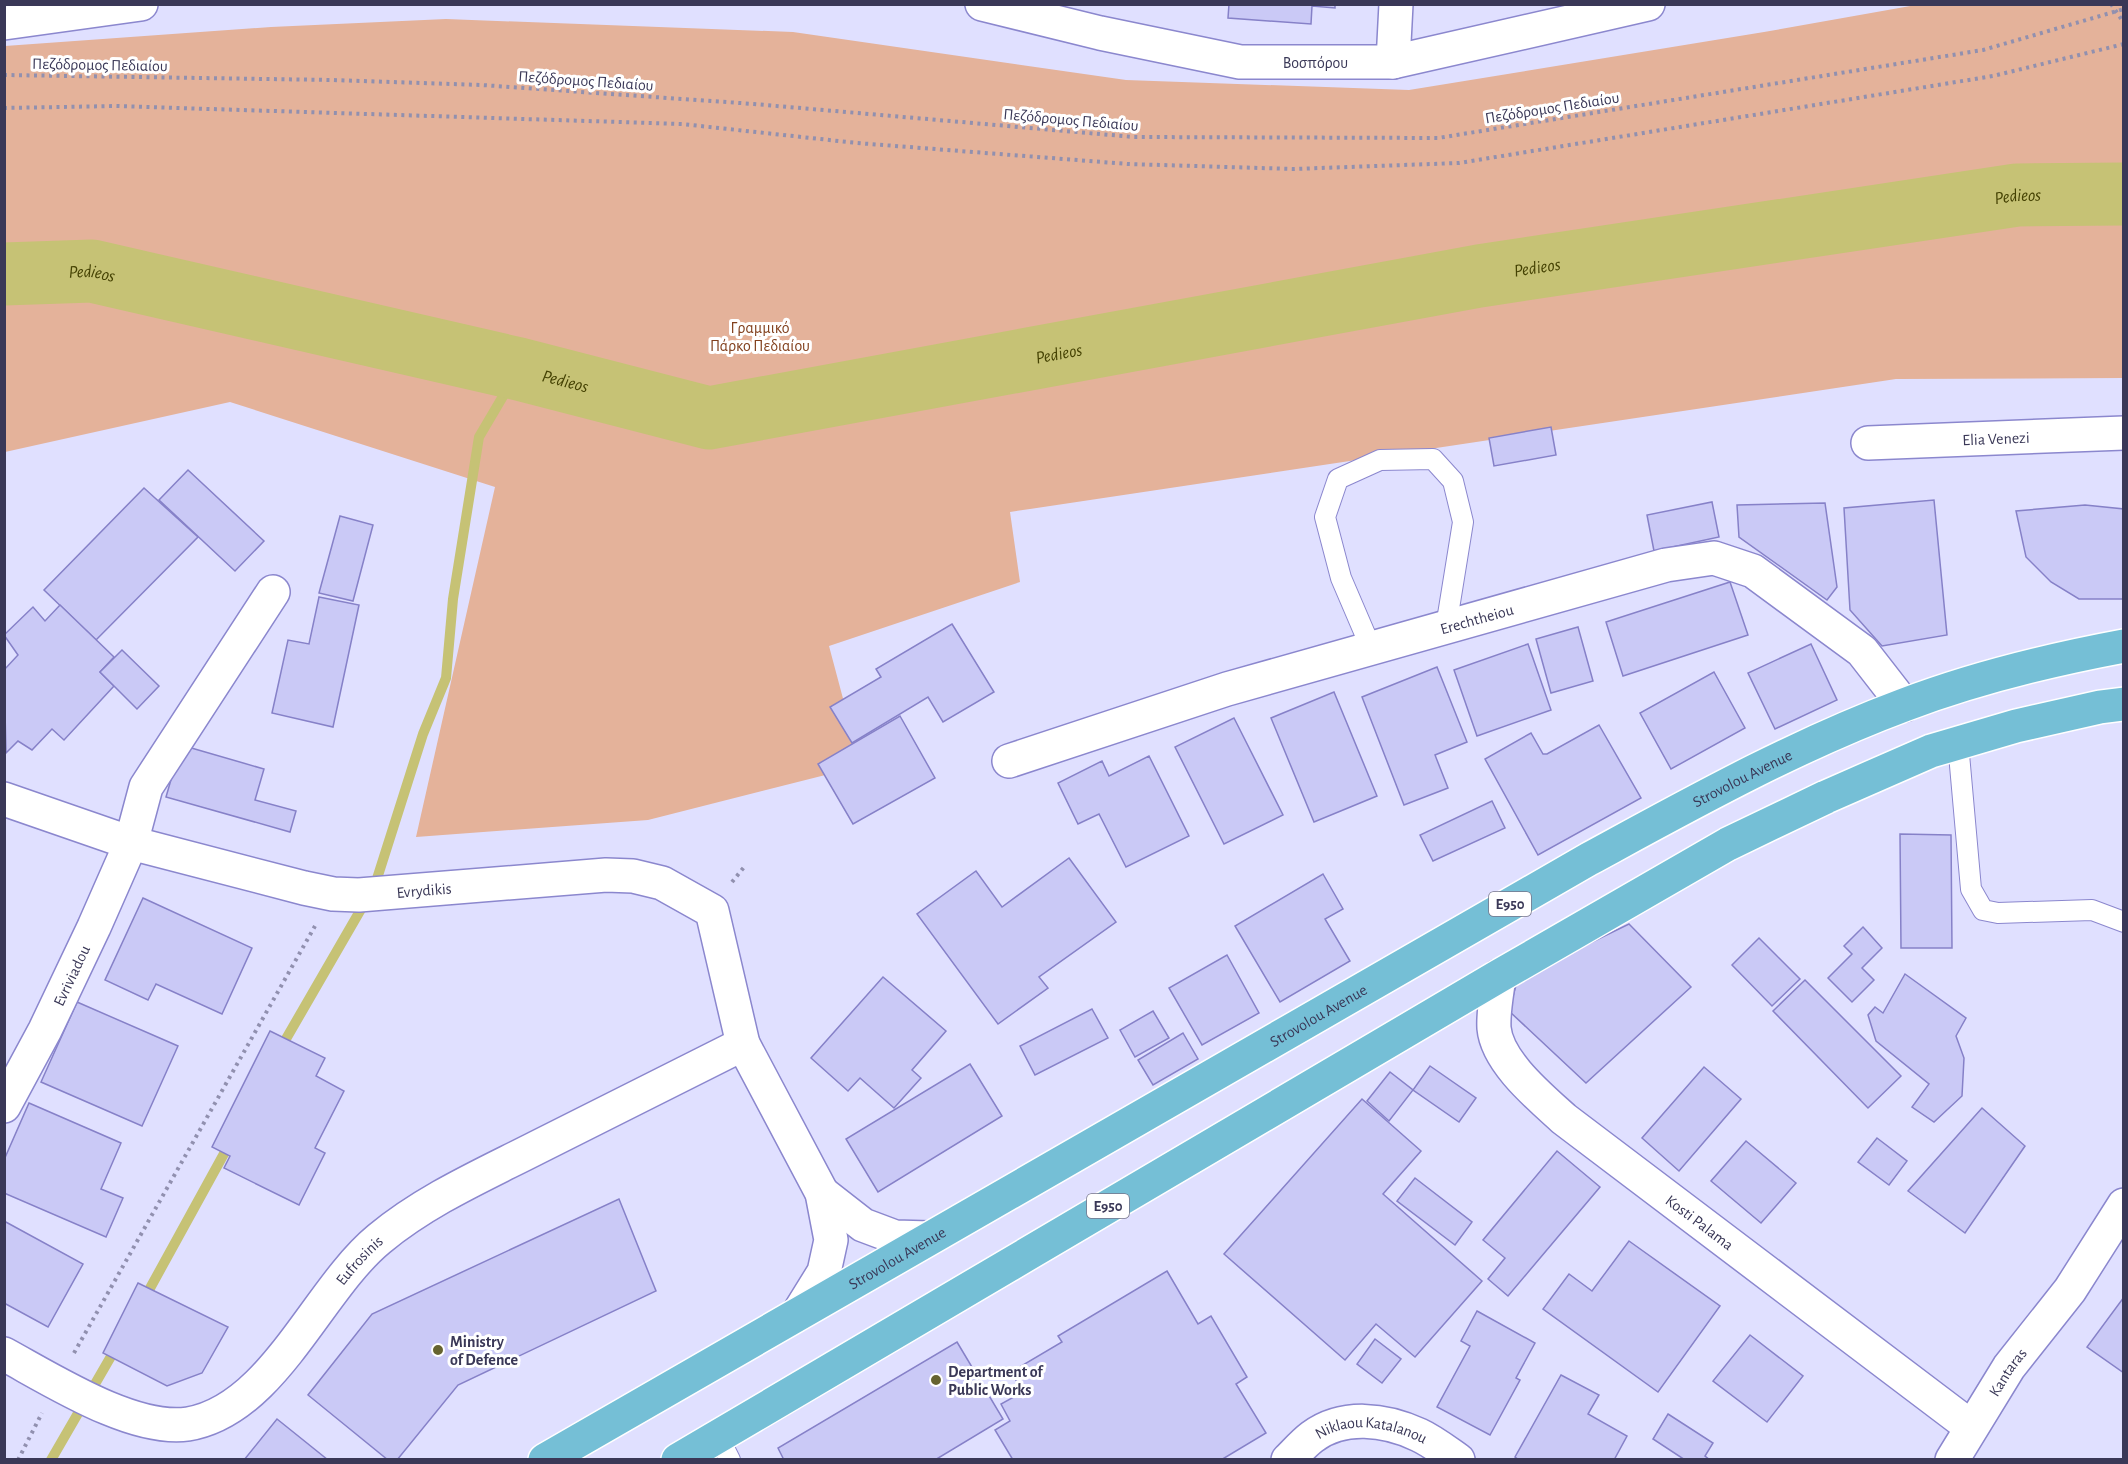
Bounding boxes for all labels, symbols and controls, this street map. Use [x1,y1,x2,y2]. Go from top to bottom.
street label: Βοσπόρου [1283,55,1348,71]
street label: Πεζόδρομος Πεδιαίου [32,56,168,75]
street label: Πεζόδρομος Πεδιαίου [518,68,654,95]
street label: Πεζόδρομος Πεδιαίου [1484,89,1621,127]
street label: Πεζόδρομος Πεδιαίου [1003,106,1139,135]
water label: Pedieos [1993,187,2041,208]
water label: Pedieos [1513,256,1562,281]
water label: Pedieos [68,263,117,286]
park label: Γραμμικό Πάρκο Πεδιαίου [710,320,810,354]
water label: Pedieos [1034,341,1084,368]
water label: Pedieos [540,367,590,397]
street label: Elia Venezi [1962,430,2030,448]
street label: Erechtheiou [1438,602,1515,637]
street label: Strovolou Avenue [1690,747,1795,810]
street label: Evrydikis [396,881,452,901]
road number: E950 [1489,892,1531,916]
street label: Evriviadou [51,943,93,1009]
street label: Strovolou Avenue [1267,982,1370,1050]
street label: Kosti Palama [1662,1192,1736,1253]
road number: E950 [1087,1194,1129,1218]
street label: Strovolou Avenue [846,1224,949,1292]
street label: Eufrosinis [333,1233,386,1288]
place label: Ministry of Defence [450,1334,519,1368]
marker: Ministry of Defence [431,1343,445,1357]
street label: Kantaras [1986,1345,2030,1399]
place label: Department of Public Works [948,1364,1044,1398]
marker: Department of Public Works [929,1373,943,1387]
street label: Niklaou Katalanou [1312,1414,1430,1447]

